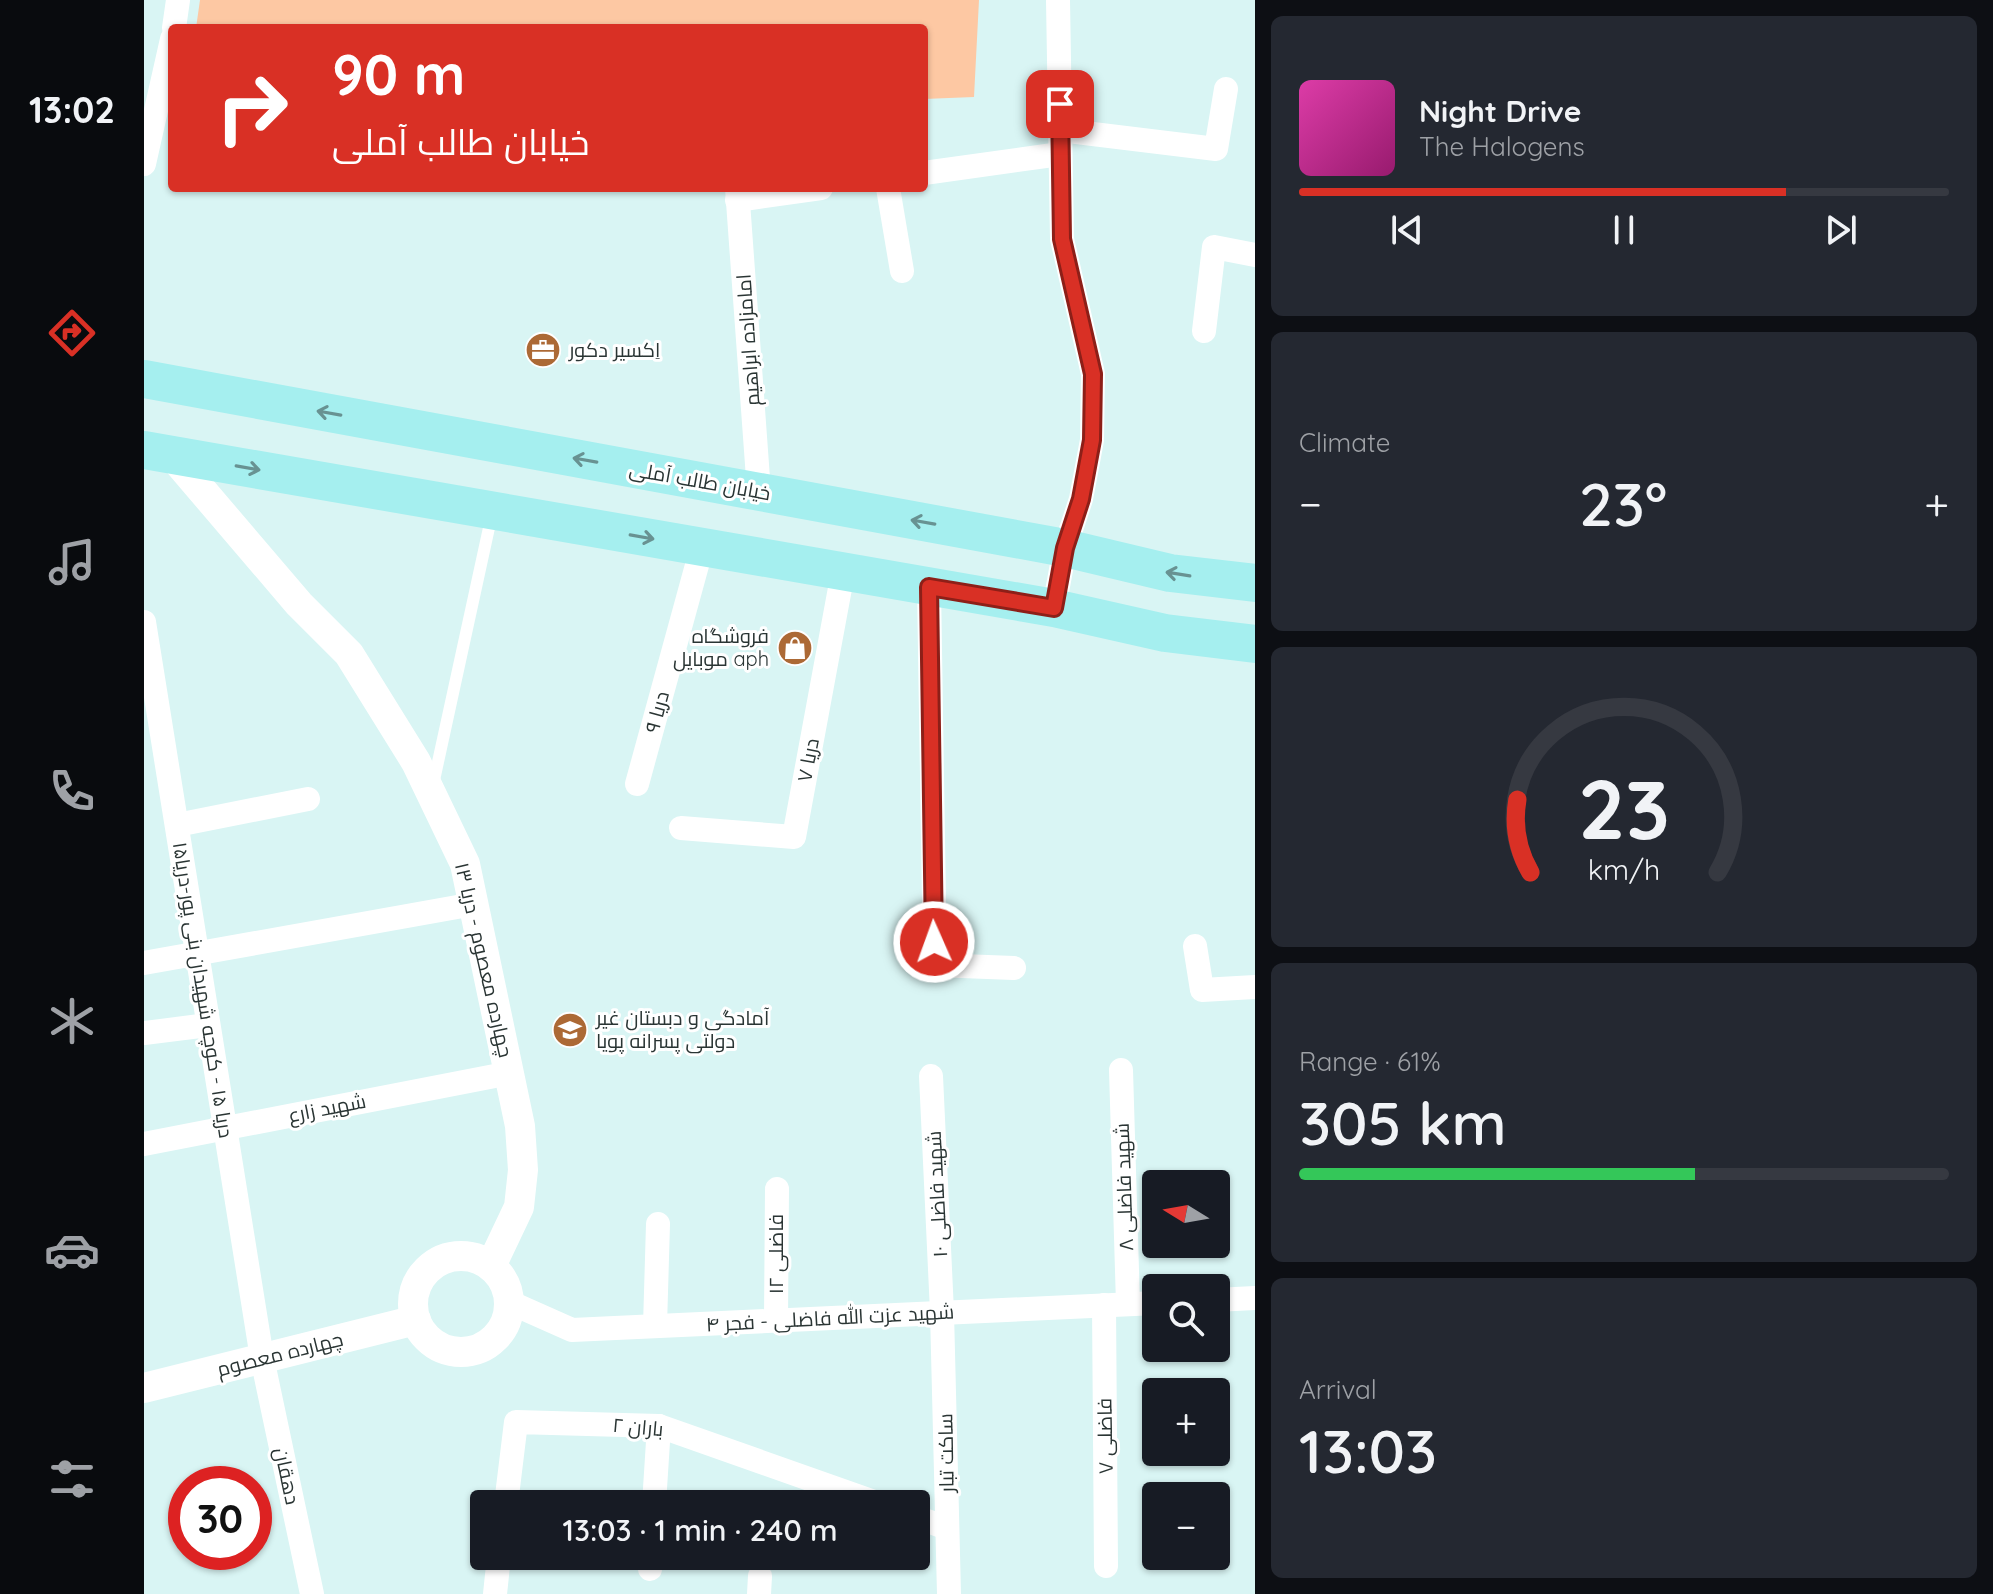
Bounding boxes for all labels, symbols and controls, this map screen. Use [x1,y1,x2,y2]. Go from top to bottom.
text: 90 m [332,39,466,109]
icon: right [200,56,304,160]
pin [1026,70,1094,138]
icon: arrive [1038,82,1082,126]
text: 13:02 [29,87,115,132]
text: Night Drive [1419,92,1581,130]
text: خیابان طالب آملی [332,119,589,164]
text: The Halogens [1419,130,1585,163]
icon: previous [1385,208,1429,252]
icon: pause [1602,208,1646,252]
icon: next [1819,208,1863,252]
street label: امامزاده ابراهیم [730,273,767,407]
icon: directions [44,305,100,361]
office icon: اِکسیر دکور [524,331,562,369]
place label: اِکسیر دکور [568,337,660,362]
one-way arrow [317,405,342,420]
text: Climate [1299,426,1390,459]
one-way arrow [572,452,598,467]
street label: خیابان طالب آملی [627,456,773,506]
one-way arrow [235,461,261,476]
text: 23° [1579,466,1667,541]
text: − [1299,476,1322,531]
text: + [1924,476,1949,531]
one-way arrow [911,514,936,529]
one-way arrow [629,530,655,545]
icon: music [44,534,100,590]
one-way arrow [1165,566,1191,581]
place label: فروشگاه موبایل aph [673,623,769,672]
shop icon: فروشگاه موبایل aph [776,629,814,667]
street label: دریا ۹ [639,688,674,735]
street label: دریا ۷ [791,736,824,784]
text: 23 [1578,756,1670,860]
icon: phone [44,763,100,819]
street label: دریا ۱۵ - كوچه شهيدان بنی پور-دريا۱۵ [167,840,239,1140]
text: km/h [1588,851,1660,887]
street label: چهارده معصوم - دریا ۱۳ [448,860,519,1060]
position arrow [892,900,976,984]
icon: climate [44,993,100,1049]
place label: آمادگی و دبستان غیر دولتی پسرانه پویا [595,1005,770,1054]
school or university icon: آمادگی و دبستان غیر دولتی پسرانه پویا [551,1011,589,1049]
text: Range · 61% [1299,1045,1441,1078]
text: 305 km [1299,1085,1507,1160]
street label: شهید زارع [286,1088,368,1129]
street label: شهید فاضلی ۸ [1109,1123,1139,1251]
street label: شهید فاضلی ۱۰ [921,1130,953,1258]
north arrow [1142,1170,1230,1258]
map controls [1142,1170,1230,1570]
street label: فاضلی ۱۲ [763,1214,789,1294]
icon: car [44,1222,100,1278]
button: search [1142,1274,1230,1362]
street label: شهید عزت الله فاضلی - فجر ۴ [705,1299,955,1337]
street label: چهارده معصوم [214,1326,346,1383]
text: Arrival [1299,1373,1377,1406]
button: + [1142,1378,1230,1466]
street label: فاضلی ۷ [1091,1398,1119,1474]
street label: باران ۲ [611,1412,665,1442]
street label: ساکت تبار [932,1413,959,1494]
text: 13:03 [1299,1413,1437,1488]
street label: دهقان [268,1445,306,1507]
icon: filters [44,1451,100,1507]
speed limit sign: 30 [168,1466,272,1570]
button: − [1142,1482,1230,1570]
text: 13:03 · 1 min · 240 m [562,1511,838,1549]

